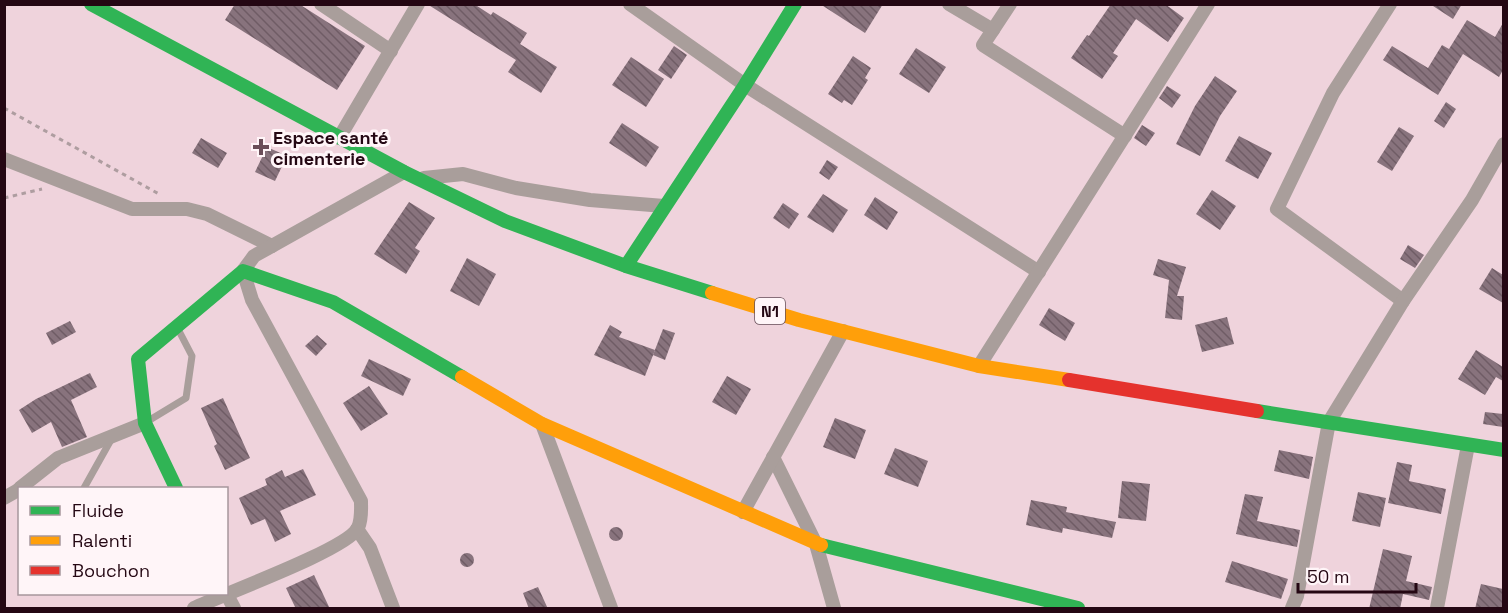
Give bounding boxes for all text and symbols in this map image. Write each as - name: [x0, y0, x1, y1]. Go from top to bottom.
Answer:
- place label: Espace santé cimenterie: [273, 126, 389, 170]
- marker: Espace santé cimenterie: [254, 140, 268, 154]
- road number: N1: [755, 298, 785, 324]
- legend: [18, 487, 228, 595]
- text: Fluide: [72, 499, 124, 522]
- text: Ralenti: [72, 529, 132, 552]
- scale bar: [1298, 556, 1416, 594]
- text: Bouchon: [72, 559, 150, 582]
- text: 50 m: [1307, 565, 1349, 588]

